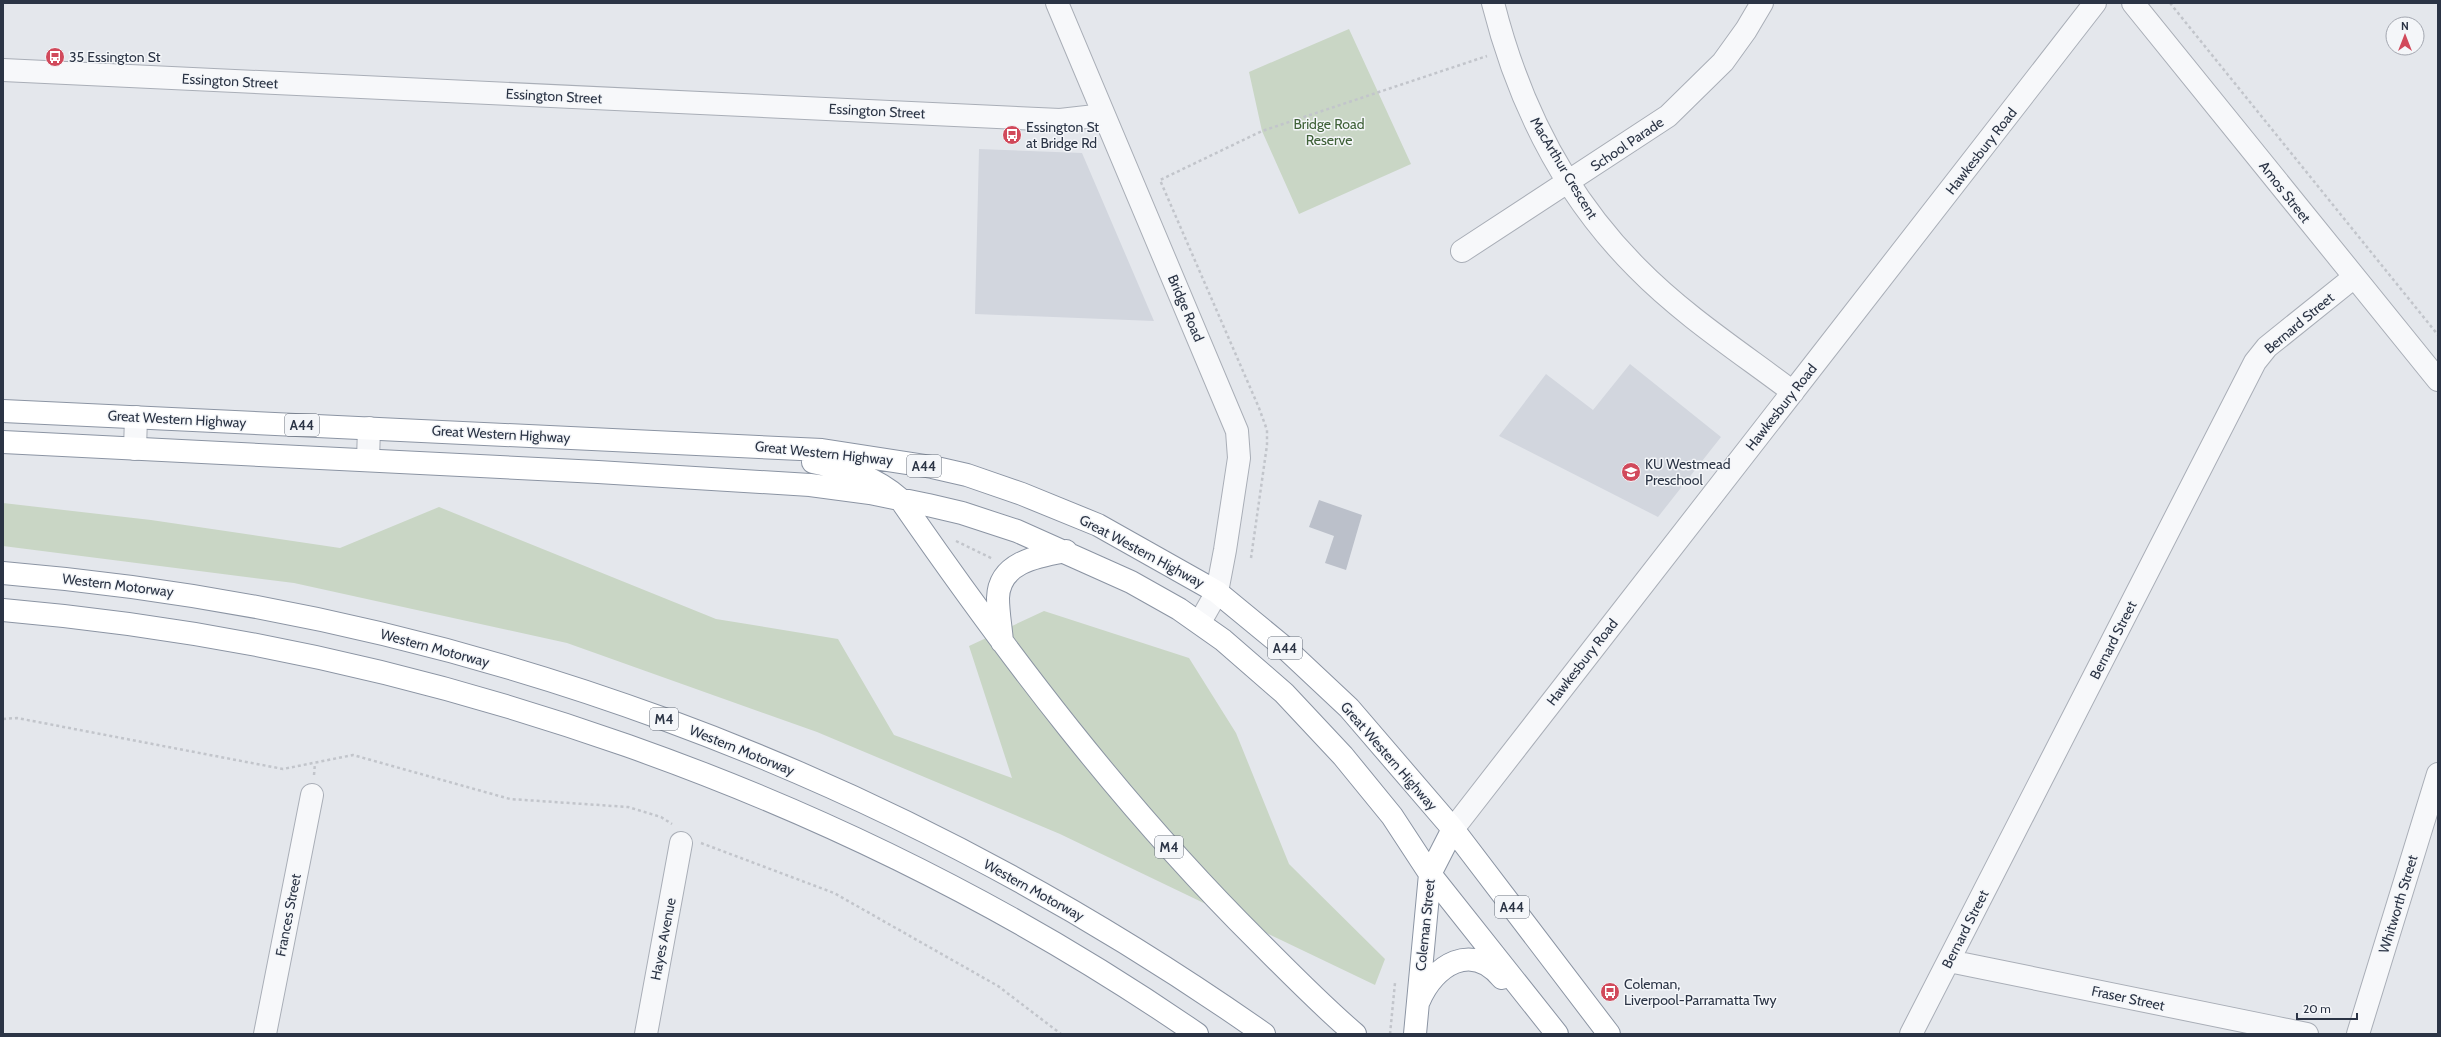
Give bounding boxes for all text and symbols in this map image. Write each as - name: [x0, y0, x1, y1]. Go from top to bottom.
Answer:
- north arrow: [2385, 16, 2425, 56]
- text: N: [2401, 19, 2409, 33]
- bus stop icon: 35 Essington St: [44, 46, 66, 68]
- place label: 35 Essington St: [69, 48, 161, 66]
- street label: Essington Street: [181, 69, 279, 93]
- street label: Essington Street: [505, 84, 603, 108]
- street label: Essington Street: [828, 99, 926, 123]
- street label: Hawkesbury Road: [1941, 104, 2021, 198]
- street label: School Parade: [1587, 113, 1667, 175]
- street label: MacArthur Crescent: [1526, 114, 1602, 223]
- park label: Bridge Road Reserve: [1293, 115, 1365, 149]
- place label: Essington St at Bridge Rd: [1026, 118, 1099, 152]
- bus stop icon: Essington St at Bridge Rd: [1001, 124, 1023, 146]
- street label: Amos Street: [2255, 157, 2315, 227]
- street label: Bridge Road: [1164, 272, 1208, 344]
- street label: Bernard Street: [2260, 288, 2338, 357]
- street label: Hawkesbury Road: [1741, 360, 1821, 454]
- street label: Great Western Highway: [107, 406, 247, 432]
- road number: A44: [285, 414, 319, 436]
- street label: Great Western Highway: [431, 421, 571, 447]
- street label: Great Western Highway: [754, 437, 894, 469]
- road number: A44: [907, 455, 941, 477]
- place label: KU Westmead Preschool: [1645, 455, 1731, 489]
- school or university icon: KU Westmead Preschool: [1620, 461, 1642, 483]
- street label: Great Western Highway: [1076, 510, 1208, 592]
- street label: Western Motorway: [61, 569, 175, 601]
- street label: Bernard Street: [2086, 598, 2141, 682]
- street label: Hawkesbury Road: [1542, 615, 1622, 709]
- street label: Western Motorway: [379, 625, 491, 671]
- road number: A44: [1268, 637, 1302, 659]
- street label: Great Western Highway: [1337, 698, 1441, 814]
- road number: M4: [650, 708, 678, 730]
- street label: Western Motorway: [687, 721, 797, 779]
- road number: M4: [1155, 836, 1183, 858]
- street label: Whitworth Street: [2374, 852, 2422, 955]
- street label: Western Motorway: [981, 855, 1087, 925]
- street label: Frances Street: [271, 872, 305, 958]
- street label: Coleman Street: [1411, 878, 1439, 972]
- street label: Bernard Street: [1938, 887, 1993, 971]
- street label: Hayes Avenue: [646, 896, 680, 982]
- road number: A44: [1495, 896, 1529, 918]
- place label: Coleman, Liverpool-Parramatta Twy: [1624, 975, 1777, 1009]
- bus stop icon: Coleman, Liverpool-Parramatta Twy: [1599, 981, 1621, 1003]
- street label: Fraser Street: [2090, 981, 2166, 1015]
- scale bar: [2297, 995, 2357, 1021]
- text: 20 m: [2303, 1001, 2331, 1016]

